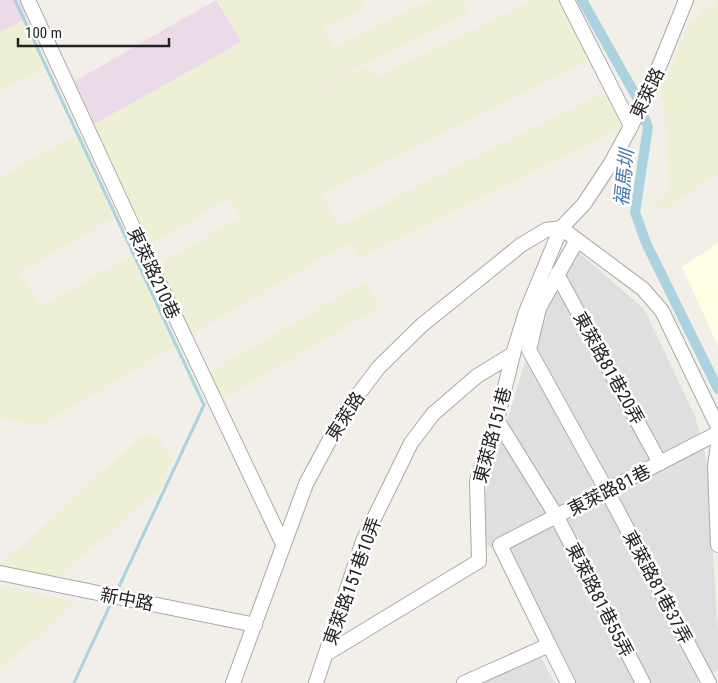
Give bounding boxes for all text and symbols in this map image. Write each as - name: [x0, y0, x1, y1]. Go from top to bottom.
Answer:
- scale bar: [18, 15, 169, 47]
- text: 100 m: [25, 24, 62, 42]
- street label: 東萊路: [626, 64, 668, 122]
- water label: 福馬圳: [610, 145, 639, 208]
- street label: 東萊路210巷: [124, 224, 184, 322]
- street label: 東萊路81巷20弄: [569, 308, 649, 428]
- street label: 東萊路151巷: [469, 385, 515, 485]
- street label: 東萊路: [321, 388, 369, 444]
- street label: 東萊路81巷: [564, 460, 654, 520]
- street label: 東萊路151巷10弄: [319, 514, 385, 648]
- street label: 東萊路81巷37弄: [619, 527, 697, 647]
- street label: 東萊路81巷55弄: [562, 539, 638, 661]
- street label: 新中路: [98, 584, 156, 614]

